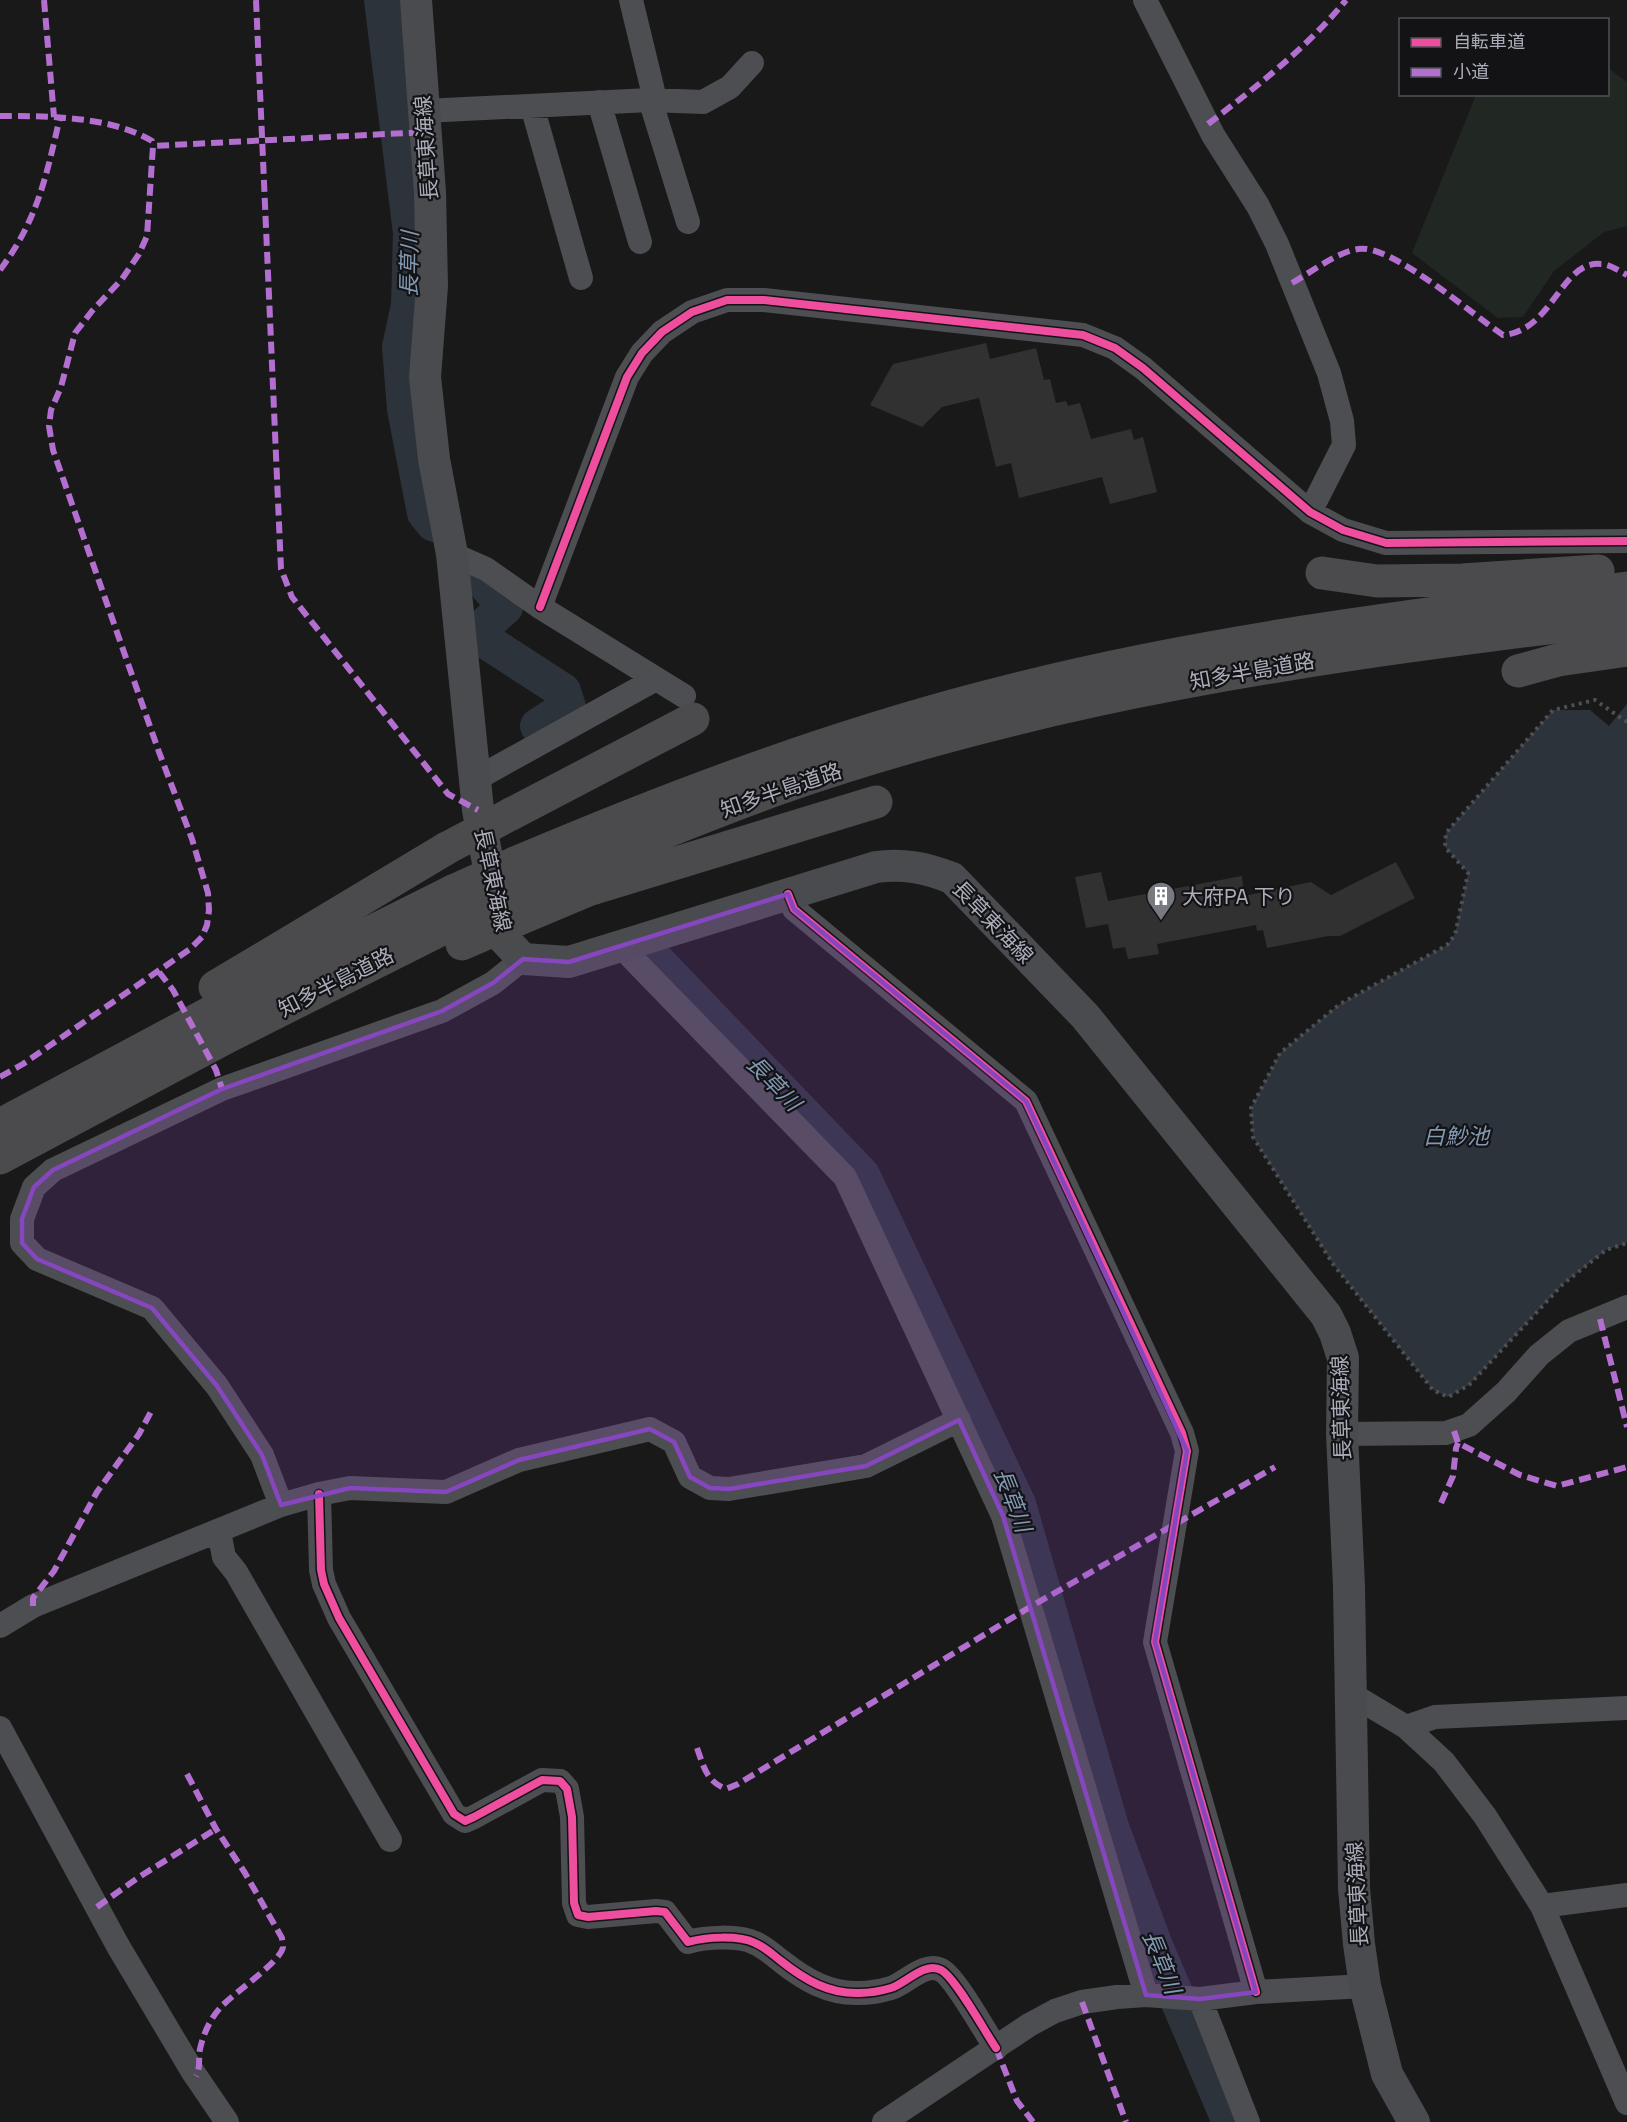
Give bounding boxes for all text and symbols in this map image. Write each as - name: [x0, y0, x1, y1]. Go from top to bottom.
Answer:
- legend: [1399, 18, 1609, 96]
- text: 自転車道: [1453, 30, 1525, 53]
- text: 小道: [1453, 60, 1489, 83]
- street label: 長草東海線: [409, 95, 443, 201]
- water label: 長草川: [394, 229, 424, 297]
- street label: 知多半島道路: [1188, 647, 1316, 695]
- street label: 知多半島道路: [717, 757, 845, 823]
- street label: 長草東海線: [469, 826, 517, 934]
- street label: 長草東海線: [947, 875, 1039, 969]
- building icon: 大府PA 下り: [1145, 880, 1177, 922]
- place label: 大府PA 下り: [1182, 883, 1296, 910]
- street label: 知多半島道路: [274, 941, 398, 1023]
- water label: 長草川: [741, 1050, 808, 1118]
- water label: 白魦池: [1423, 1122, 1491, 1150]
- street label: 長草東海線: [1326, 1355, 1356, 1461]
- water label: 長草川: [988, 1464, 1039, 1538]
- street label: 長草東海線: [1341, 1841, 1373, 1947]
- water label: 長草川: [1137, 1926, 1188, 2000]

